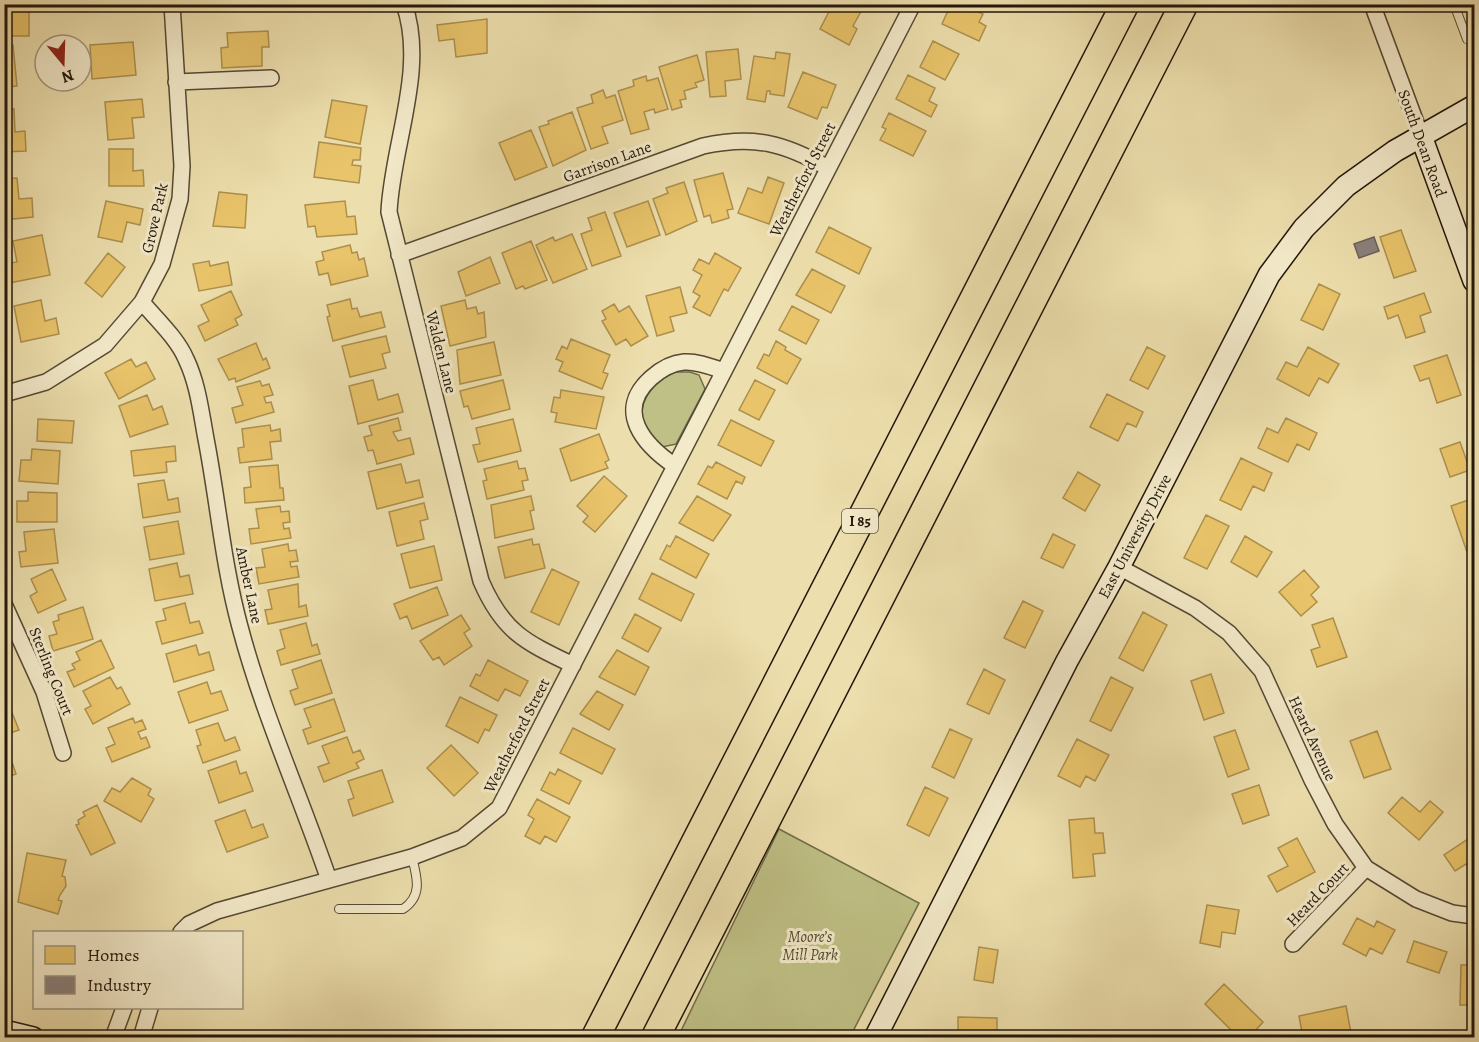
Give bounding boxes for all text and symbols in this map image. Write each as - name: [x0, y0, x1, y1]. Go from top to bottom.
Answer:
- north arrow: [33, 33, 93, 93]
- text: N: [58, 64, 77, 89]
- street label: South Dean Road: [1392, 87, 1452, 201]
- street label: Weatherford Street: [764, 119, 841, 241]
- street label: Garrison Lane: [560, 136, 655, 188]
- street label: Grove Park: [136, 181, 174, 255]
- street label: Walden Lane: [420, 308, 462, 396]
- street label: East University Drive: [1093, 470, 1177, 603]
- road number: I 85: [842, 509, 878, 533]
- street label: Amber Lane: [230, 544, 268, 626]
- street label: Sterling Court: [23, 624, 79, 719]
- street label: Weatherford Street: [478, 675, 555, 797]
- street label: Heard Avenue: [1283, 692, 1341, 785]
- street label: Heard Court: [1281, 858, 1354, 932]
- park label: Moore’s Mill Park: [782, 926, 838, 966]
- legend: [33, 931, 243, 1009]
- text: Homes: [87, 943, 139, 967]
- text: Industry: [87, 973, 152, 997]

